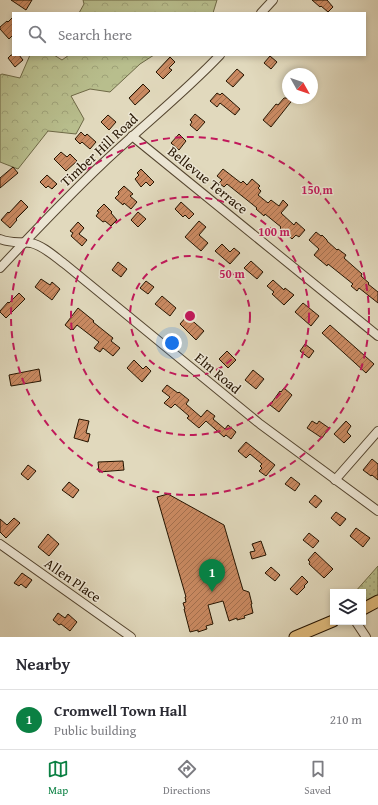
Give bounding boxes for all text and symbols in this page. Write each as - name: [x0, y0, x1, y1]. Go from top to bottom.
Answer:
- search box: [12, 12, 366, 56]
- icon: search: [26, 23, 48, 45]
- text: Search here: [58, 24, 132, 45]
- north arrow: [282, 68, 318, 104]
- street label: Timber Hill Road: [56, 108, 143, 191]
- street label: Bellevue Terrace: [164, 141, 253, 219]
- text: 150 m: [301, 181, 334, 198]
- text: 100 m: [258, 223, 291, 240]
- text: 50 m: [219, 265, 245, 282]
- centre of rings: [183, 309, 197, 323]
- your location: [162, 333, 182, 353]
- street label: Elm Road: [191, 348, 246, 399]
- street label: Allen Place: [41, 553, 106, 607]
- pin: 1: [199, 559, 225, 592]
- map controls: [330, 589, 366, 625]
- button: layers: [330, 589, 366, 625]
- text: Nearby: [16, 651, 70, 676]
- text: Cromwell Town Hall: [54, 700, 187, 721]
- text: 1: [26, 710, 32, 729]
- text: 210 m: [330, 710, 362, 729]
- text: Public building: [54, 721, 136, 740]
- tab: Map: [47, 758, 69, 798]
- tab: Directions: [163, 758, 210, 798]
- tab: Saved: [304, 758, 331, 798]

